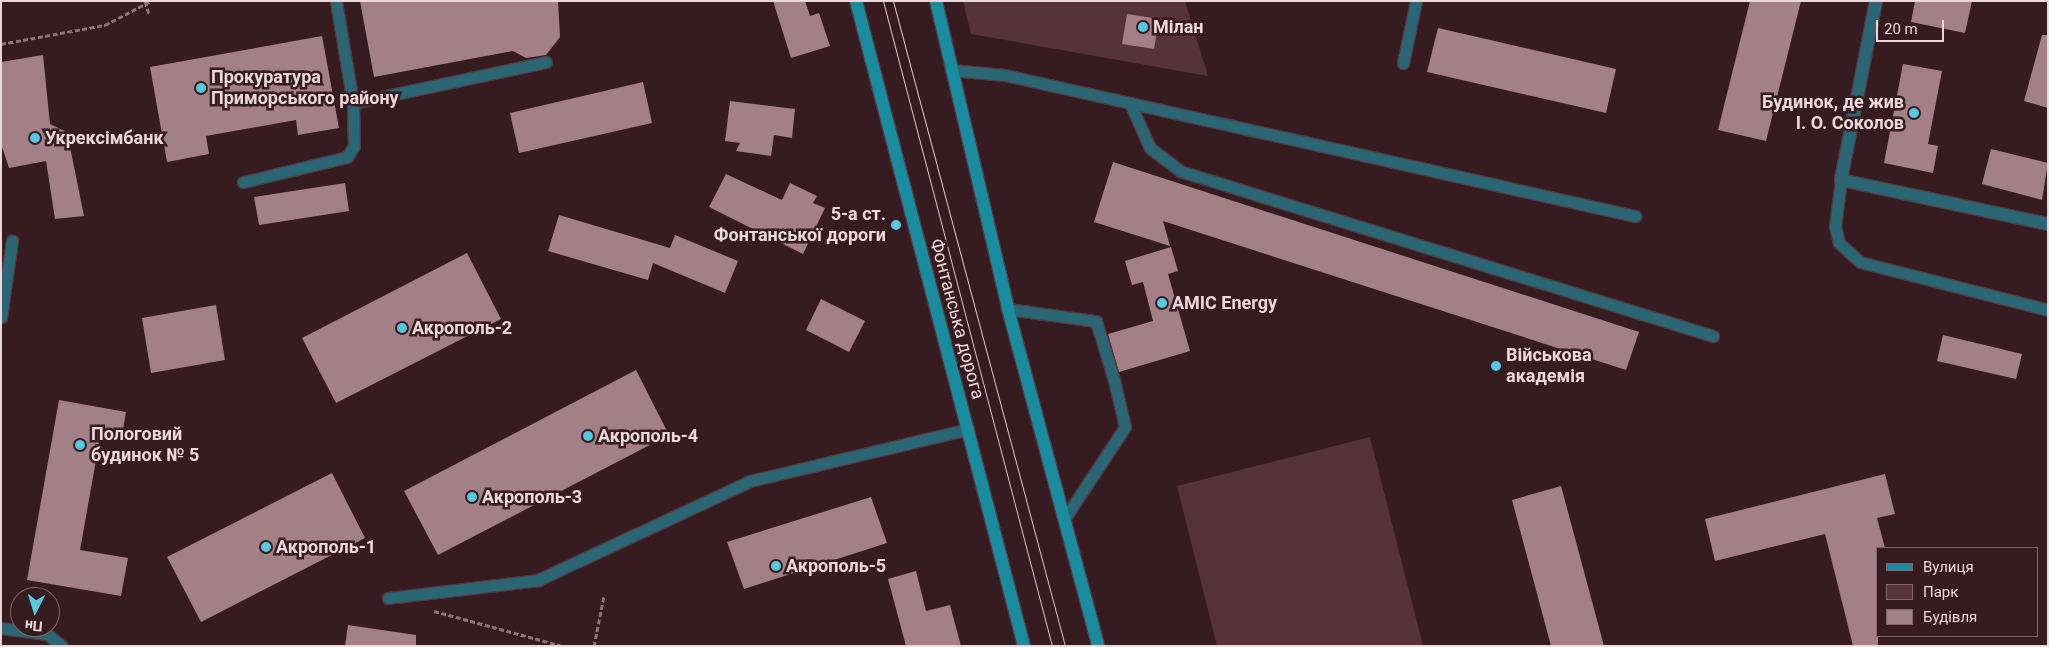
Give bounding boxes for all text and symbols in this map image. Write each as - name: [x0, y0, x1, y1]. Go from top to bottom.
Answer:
- scale bar: [1879, 10, 1946, 42]
- place label: Мілан: [1153, 16, 1204, 38]
- text: 20 m: [1884, 20, 1918, 38]
- marker: Мілан: [1137, 21, 1149, 33]
- place label: Прокуратура Приморського району: [211, 67, 399, 110]
- marker: Прокуратура Приморського району: [195, 82, 207, 94]
- place label: Будинок, де жив І. О. Соколов: [1762, 92, 1904, 134]
- marker: Будинок, де жив І. О. Соколов: [1908, 107, 1920, 119]
- place label: Укрексімбанк: [45, 127, 164, 149]
- marker: Укрексімбанк: [29, 132, 41, 144]
- place label: 5-а ст. Фонтанської дороги: [714, 204, 886, 246]
- marker: 5-а ст. Фонтанської дороги: [890, 219, 902, 231]
- street label: Фонтанська дорога: [925, 236, 989, 402]
- place label: AMIC Energy: [1172, 292, 1277, 314]
- marker: AMIC Energy: [1156, 297, 1168, 309]
- place label: Акрополь-2: [412, 317, 512, 339]
- marker: Акрополь-2: [396, 322, 408, 334]
- place label: Військова академія: [1506, 345, 1592, 388]
- marker: Військова академія: [1490, 360, 1502, 372]
- place label: Пологовий будинок № 5: [91, 424, 199, 466]
- place label: Акрополь-4: [598, 425, 698, 447]
- marker: Акрополь-4: [582, 430, 594, 442]
- marker: Пологовий будинок № 5: [73, 438, 87, 452]
- place label: Акрополь-3: [482, 486, 582, 508]
- marker: Акрополь-3: [466, 491, 478, 503]
- place label: Акрополь-1: [276, 536, 376, 558]
- marker: Акрополь-1: [260, 541, 272, 553]
- legend: [1876, 547, 2039, 637]
- place label: Акрополь-5: [786, 555, 886, 577]
- text: Вулиця: [1923, 558, 1974, 576]
- marker: Акрополь-5: [770, 560, 782, 572]
- text: Парк: [1923, 583, 1958, 601]
- north arrow: [10, 587, 60, 637]
- text: Будівля: [1923, 608, 1977, 626]
- text: Пн: [24, 617, 43, 635]

